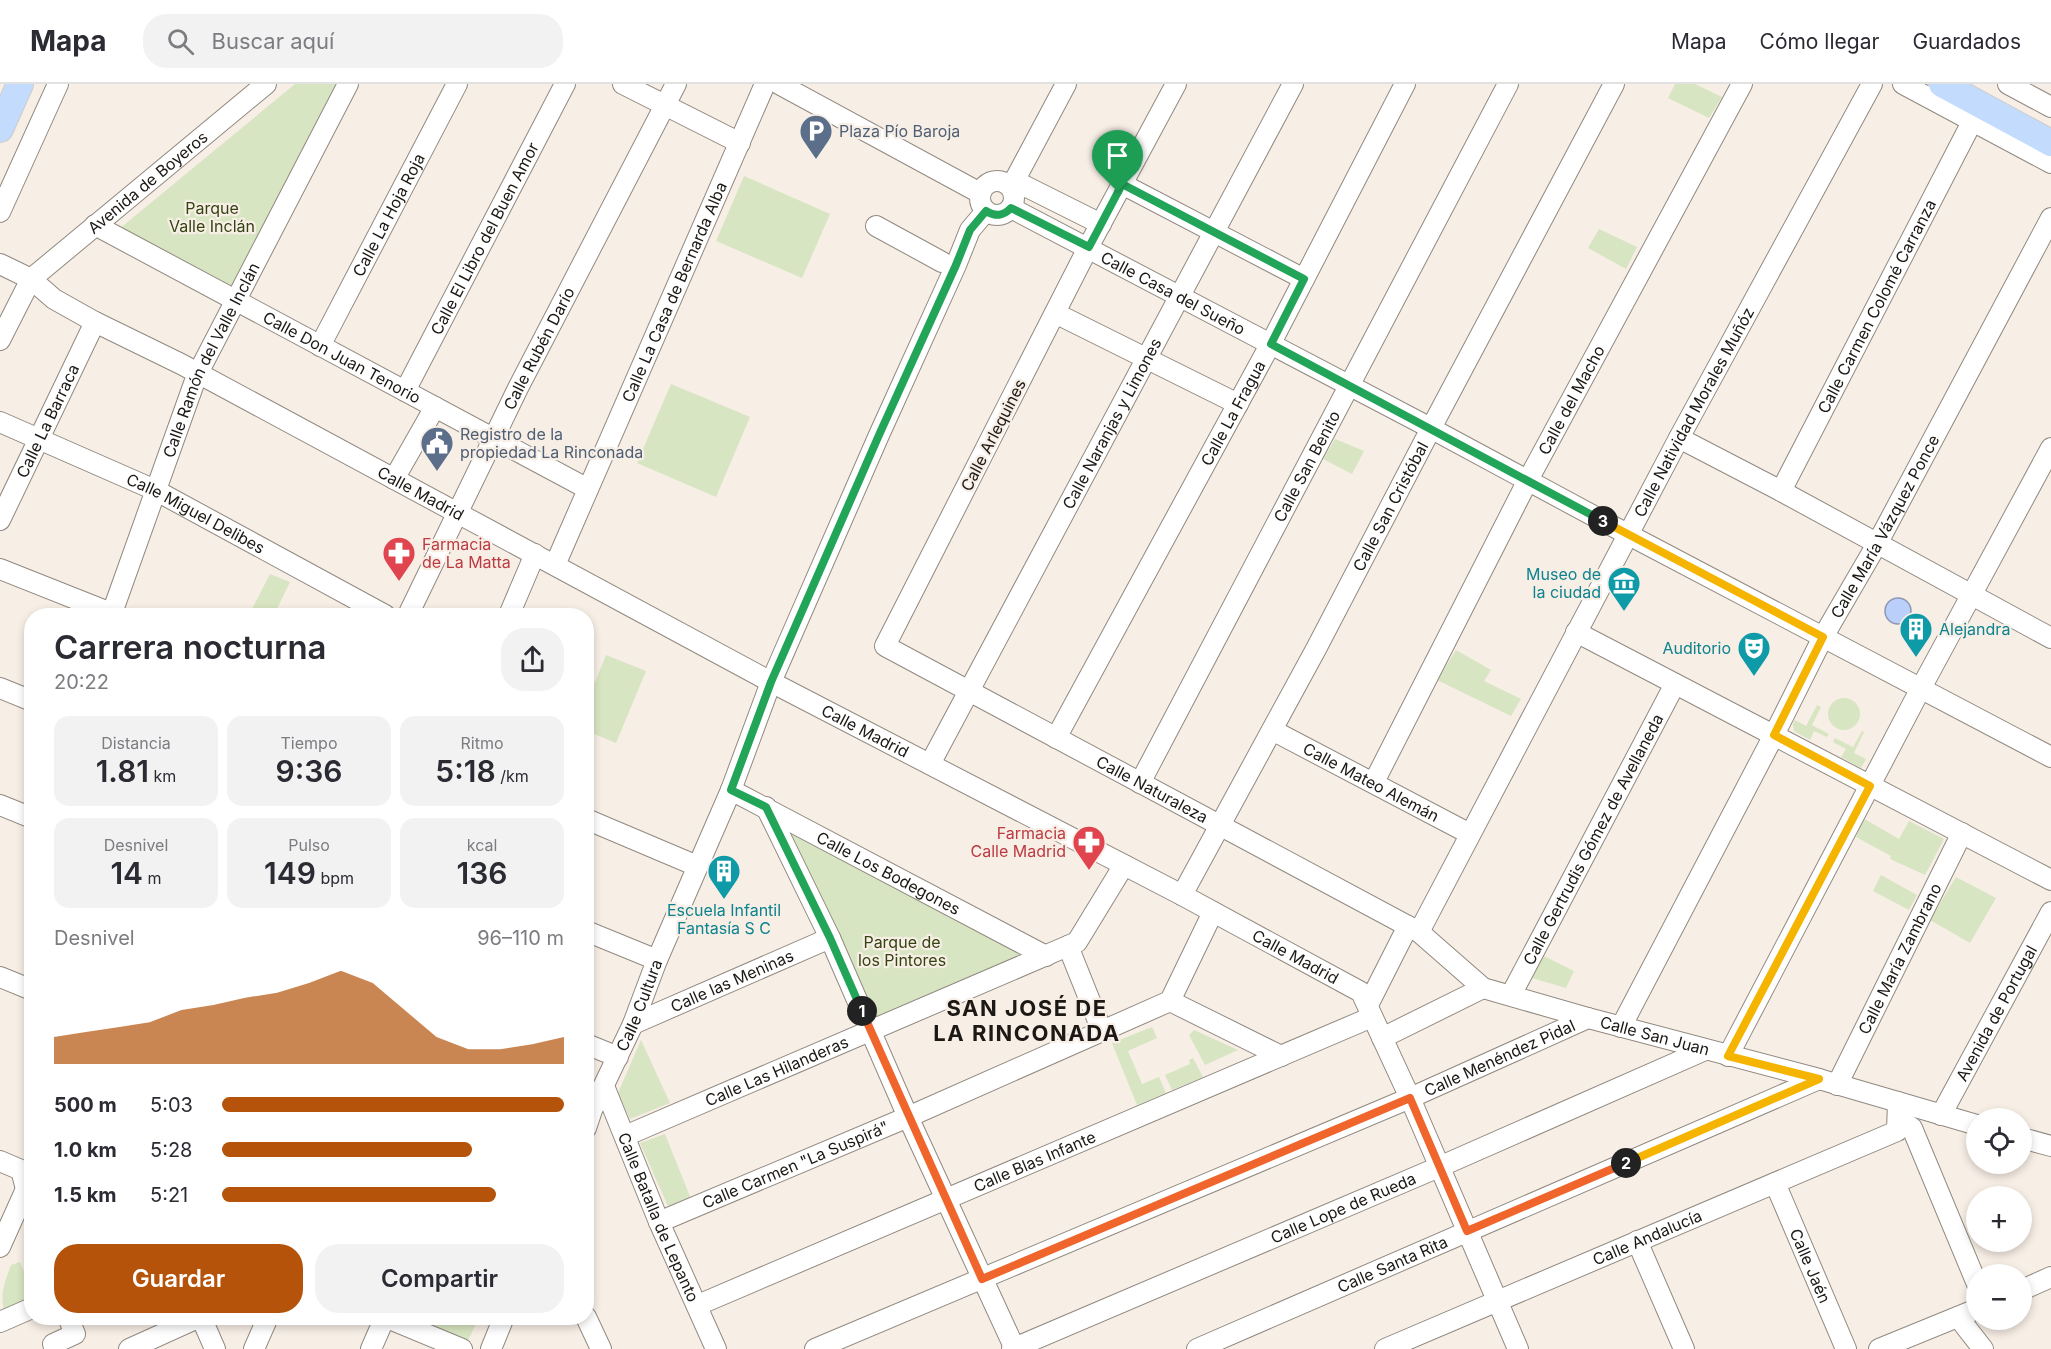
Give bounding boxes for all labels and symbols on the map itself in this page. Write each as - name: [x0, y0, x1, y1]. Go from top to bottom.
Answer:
- parking icon: Plaza Pío Baroja: [798, 113, 834, 160]
- place label: Plaza Pío Baroja: [839, 121, 960, 141]
- street label: Avenida de Boyeros: [84, 127, 212, 238]
- pin: [1092, 130, 1143, 192]
- street label: Calle El Libro del Buen Amor: [426, 139, 543, 338]
- street label: Calle La Hoja Roja: [348, 150, 429, 280]
- street label: Calle La Casa de Bernarda Alba: [617, 179, 731, 405]
- street label: Calle Carmen Colomé Carranza: [1813, 196, 1940, 417]
- park label: Parque Valle Inclán: [169, 198, 255, 236]
- street label: Calle Casa del Sueño: [1097, 247, 1249, 339]
- street label: Calle Ramón del Valle Inclán: [158, 259, 264, 460]
- street label: Calle Rubén Darío: [499, 284, 579, 413]
- street label: Calle Natividad Morales Muñóz: [1629, 304, 1758, 520]
- street label: Calle Don Juan Tenorio: [259, 307, 424, 408]
- street label: Calle Naranjas y Limones: [1058, 335, 1166, 512]
- street label: Calle del Macho: [1534, 342, 1609, 458]
- street label: Calle La Fragua: [1196, 357, 1270, 469]
- street label: Calle La Barraca: [12, 361, 83, 481]
- street label: Calle Arlequines: [956, 376, 1030, 494]
- street label: Calle San Benito: [1269, 407, 1344, 525]
- place label: Registro de la propiedad La Rinconada: [460, 424, 643, 462]
- public building icon: Registro de la propiedad La Rinconada: [419, 425, 455, 472]
- street label: Calle María Vázquez Ponce: [1826, 431, 1944, 622]
- street label: Calle San Cristóbal: [1348, 438, 1432, 574]
- street label: Calle Madrid: [374, 462, 468, 525]
- street label: Calle Miguel Delibes: [123, 469, 268, 558]
- pin: 3: [1588, 506, 1618, 536]
- place label: Farmacia de La Matta: [422, 534, 511, 572]
- pharmacy icon: Farmacia de La Matta: [381, 535, 417, 582]
- place label: Museo de la ciudad: [1526, 564, 1601, 602]
- museum icon: Museo de la ciudad: [1606, 565, 1642, 612]
- building icon: Alejandra: [1898, 611, 1934, 658]
- place label: Alejandra: [1939, 619, 2010, 639]
- theatre icon: Auditorio: [1736, 630, 1772, 677]
- place label: Auditorio: [1662, 638, 1731, 658]
- street label: Calle Madrid: [818, 700, 912, 762]
- street label: Calle Gertrudis Gómez de Avellaneda: [1519, 710, 1667, 968]
- street label: Calle Mateo Alemán: [1300, 738, 1443, 826]
- street label: Calle Naturaleza: [1093, 751, 1211, 827]
- place label: Farmacia Calle Madrid: [971, 823, 1066, 861]
- pharmacy icon: Farmacia Calle Madrid: [1071, 824, 1107, 871]
- street label: Calle Los Bodegones: [813, 827, 964, 919]
- building icon: Escuela Infantil Fantasía S C: [706, 853, 742, 900]
- street label: Calle María Zambrano: [1854, 880, 1946, 1038]
- place label: Escuela Infantil Fantasía S C: [667, 900, 781, 938]
- street label: Calle Madrid: [1249, 925, 1342, 988]
- park label: Parque de los Pintores: [858, 932, 946, 970]
- street label: Avenida de Portugal: [1951, 942, 2041, 1084]
- street label: Calle las Meninas: [667, 945, 796, 1016]
- street label: Calle Cultura: [612, 956, 666, 1054]
- district label: SAN JOSÉ DE LA RINCONADA: [933, 995, 1121, 1046]
- pin: 1: [847, 996, 877, 1026]
- street label: Calle San Juan: [1598, 1012, 1712, 1060]
- street label: Calle Menéndez Pidal: [1421, 1015, 1578, 1100]
- street label: Calle Las Hilanderas: [702, 1031, 851, 1110]
- street label: Calle Carmen "La Suspirá": [699, 1116, 892, 1213]
- street label: Calle Blas Infante: [970, 1126, 1099, 1196]
- street label: Calle Batalla de Lepanto: [614, 1129, 704, 1305]
- pin: 2: [1611, 1148, 1641, 1178]
- street label: Calle Lope de Rueda: [1267, 1168, 1419, 1248]
- street label: Calle Andalucía: [1590, 1205, 1705, 1269]
- street label: Calle Jaén: [1786, 1225, 1835, 1306]
- street label: Calle Santa Rita: [1334, 1231, 1451, 1297]

